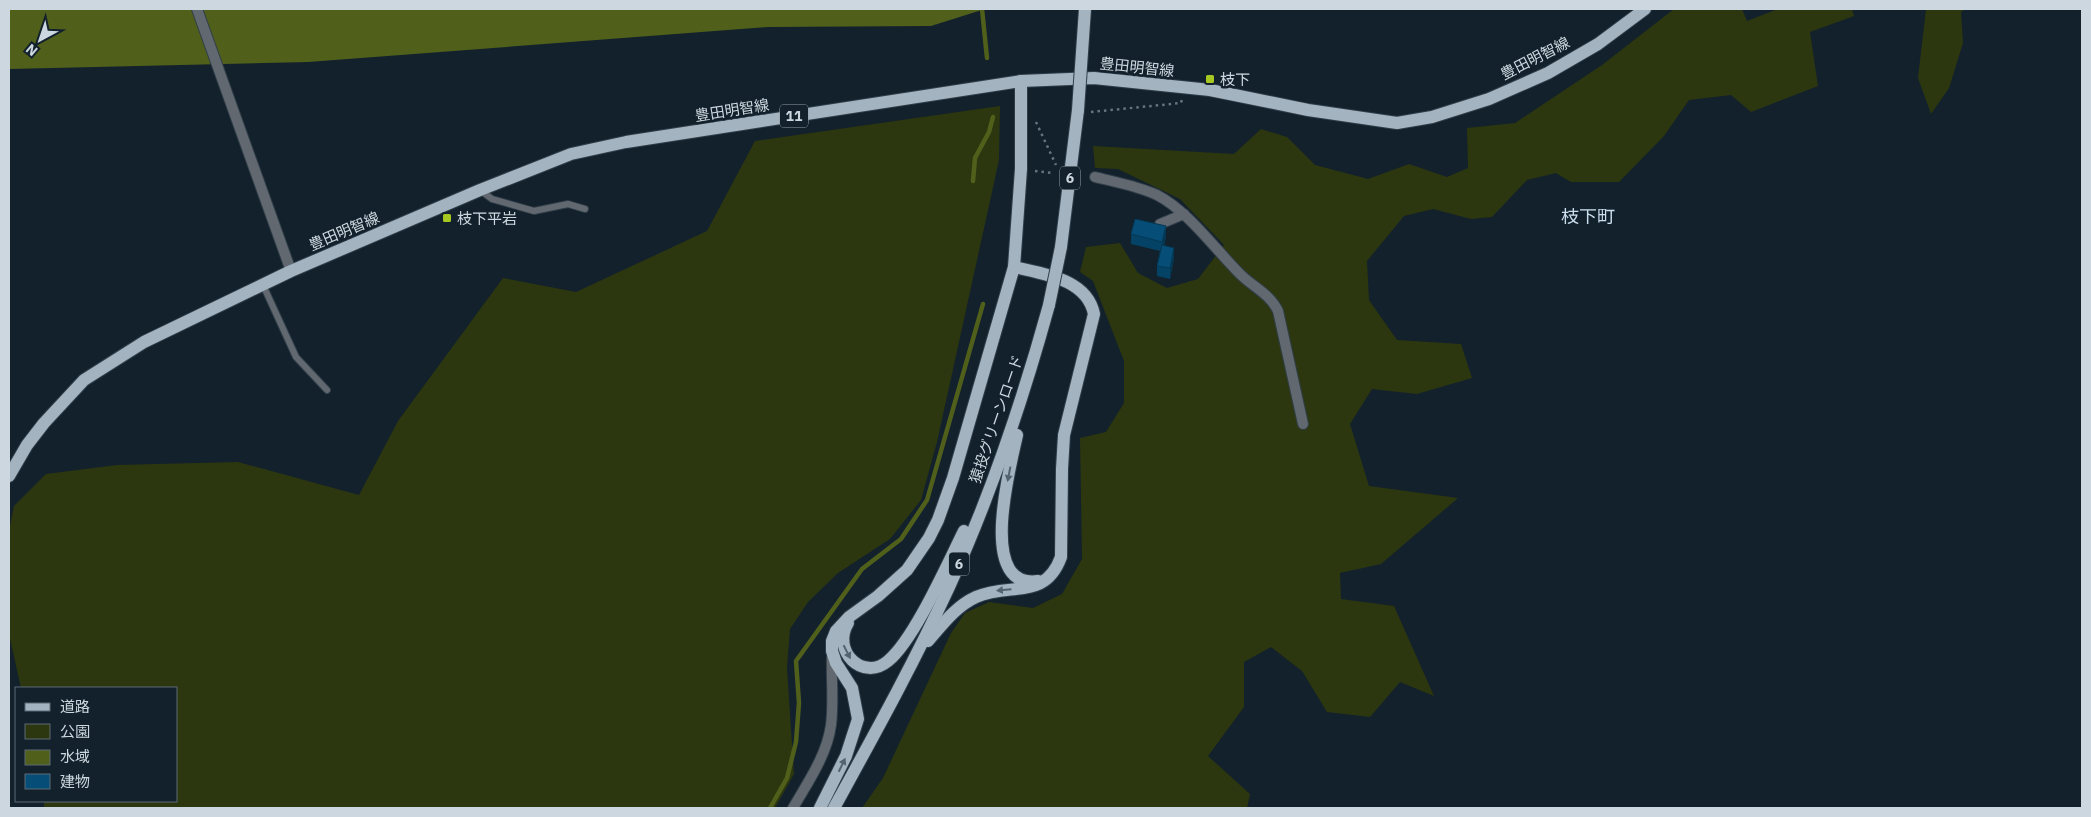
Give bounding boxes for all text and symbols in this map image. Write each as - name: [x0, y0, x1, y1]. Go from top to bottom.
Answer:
- north arrow: [15, 15, 65, 65]
- street label: 豊田明智線: [1497, 33, 1573, 83]
- text: N: [22, 40, 41, 60]
- street label: 豊田明智線: [1099, 54, 1175, 80]
- place label: 枝下: [1220, 70, 1250, 89]
- marker: 枝下: [1204, 73, 1216, 85]
- street label: 豊田明智線: [693, 95, 771, 125]
- road number: 11: [780, 104, 808, 128]
- road number: 6: [1060, 167, 1080, 190]
- district label: 枝下町: [1561, 205, 1615, 228]
- street label: 豊田明智線: [306, 208, 382, 254]
- place label: 枝下平岩: [457, 209, 517, 228]
- marker: 枝下平岩: [441, 212, 453, 224]
- street label: 猿投グリーンロード: [965, 352, 1027, 486]
- one-way arrow: [1005, 467, 1013, 483]
- road number: 6: [949, 552, 969, 576]
- one-way arrow: [996, 586, 1012, 594]
- one-way arrow: [843, 644, 851, 659]
- legend: [15, 687, 178, 802]
- text: 道路: [60, 697, 90, 716]
- text: 公園: [60, 722, 90, 741]
- text: 水域: [60, 747, 90, 766]
- one-way arrow: [838, 758, 846, 772]
- text: 建物: [60, 772, 90, 791]

